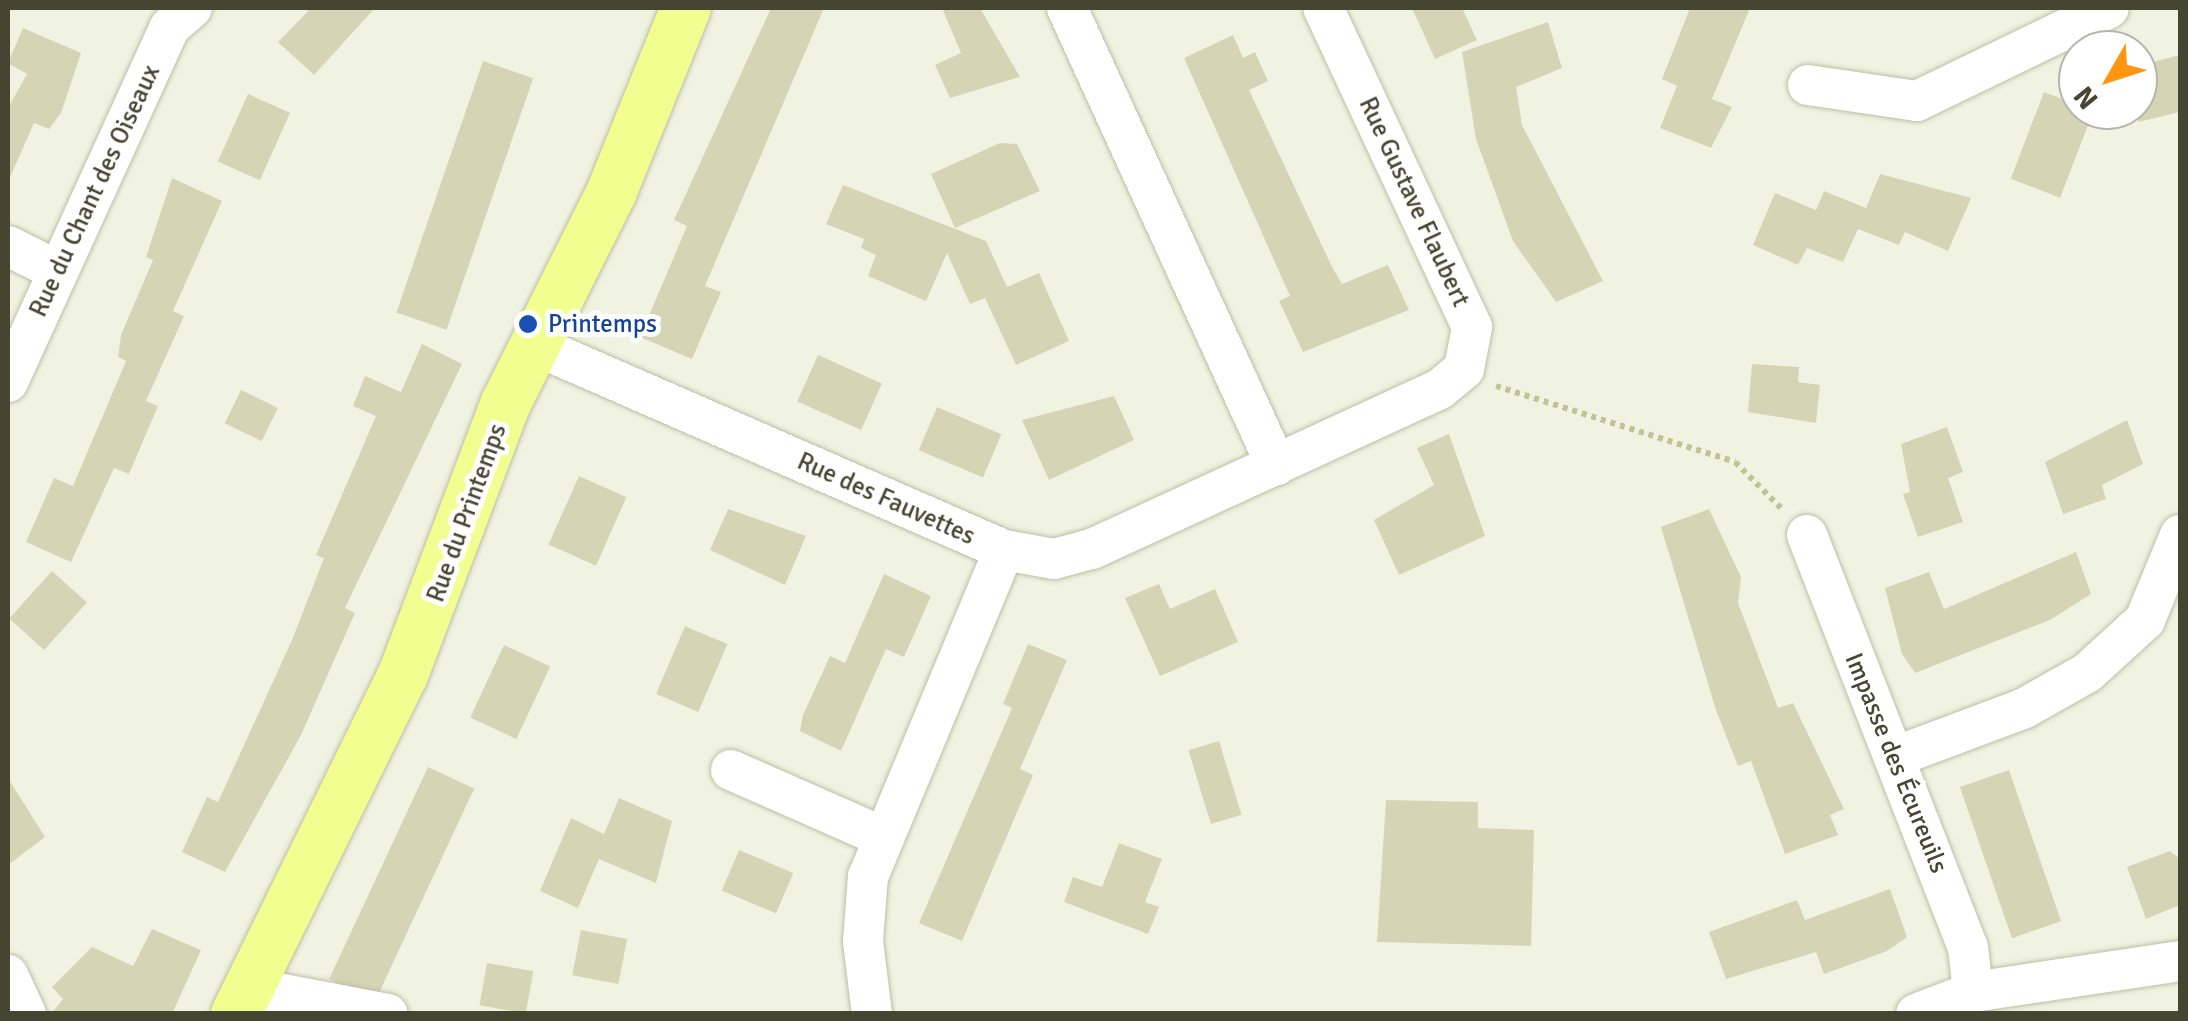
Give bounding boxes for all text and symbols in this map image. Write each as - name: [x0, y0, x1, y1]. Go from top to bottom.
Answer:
- north arrow: [2058, 30, 2158, 130]
- street label: Rue du Chant des Oiseaux: [23, 60, 167, 322]
- text: N: [2067, 79, 2106, 116]
- street label: Rue Gustave Flaubert: [1352, 92, 1476, 312]
- place label: Printemps: [548, 309, 657, 339]
- marker: Printemps: [517, 313, 539, 335]
- street label: Rue du Printemps: [421, 420, 513, 606]
- street label: Rue des Fauvettes: [793, 446, 979, 552]
- street label: Impasse des Écureuils: [1838, 649, 1954, 877]

